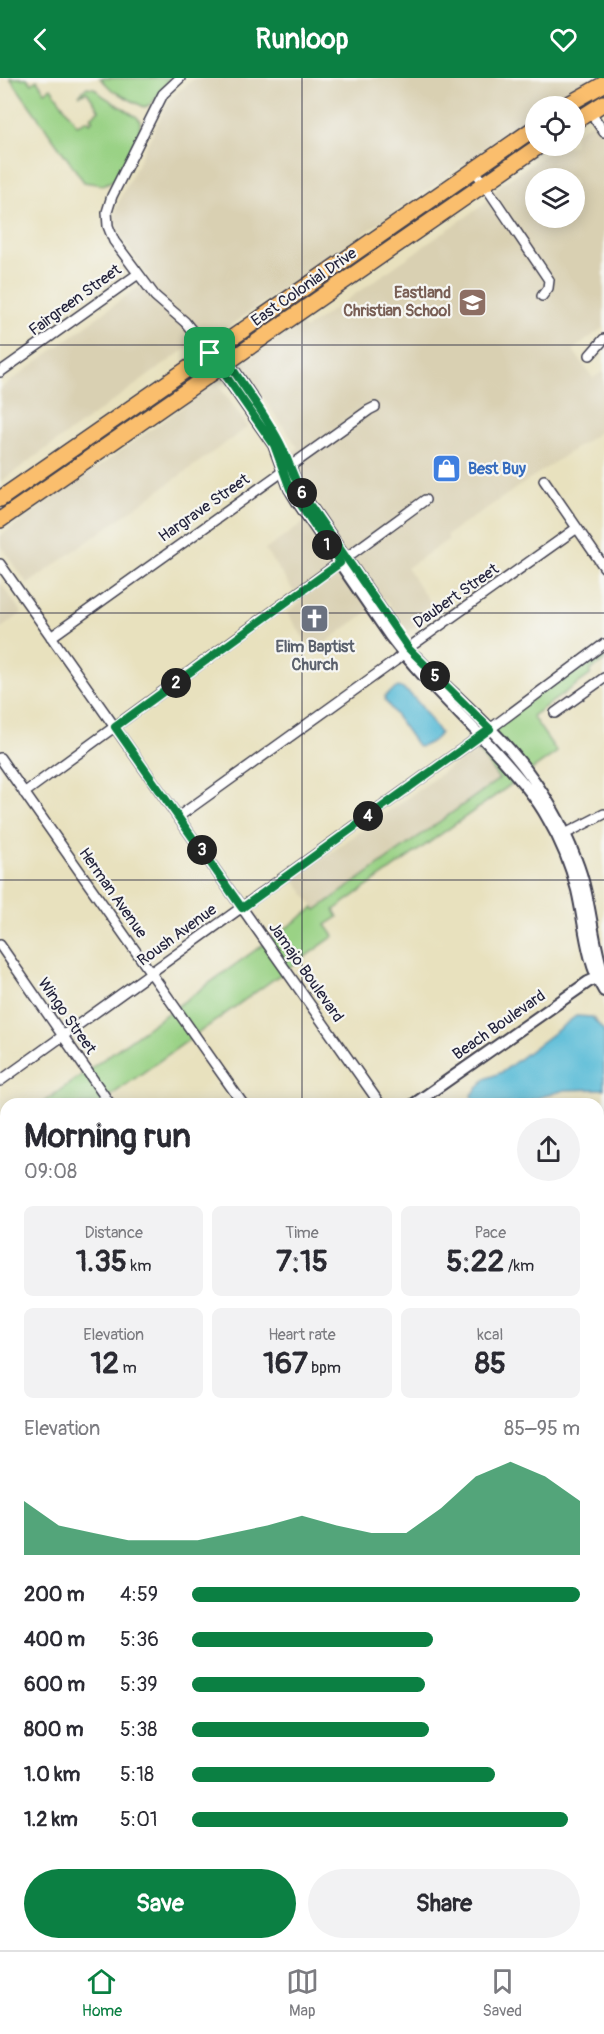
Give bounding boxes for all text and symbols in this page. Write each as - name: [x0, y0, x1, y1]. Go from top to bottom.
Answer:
- icon: back: [24, 23, 57, 56]
- text: Runloop: [256, 23, 348, 56]
- icon: heart: [547, 23, 580, 56]
- map controls: [525, 96, 585, 228]
- button: locate: [525, 96, 585, 156]
- button: layers: [525, 168, 585, 228]
- street label: East Colonial Drive: [247, 243, 361, 331]
- street label: Fairgreen Street: [25, 259, 126, 340]
- place label: Eastland Christian School: [343, 283, 451, 321]
- school or university icon: Eastland Christian School: [456, 286, 488, 318]
- pin: [184, 327, 235, 378]
- icon: arrive: [193, 336, 226, 369]
- shop icon: Best Buy: [431, 453, 463, 485]
- place label: Best Buy: [468, 459, 526, 479]
- street label: Hargrave Street: [155, 469, 254, 547]
- pin: 6: [287, 478, 317, 508]
- text: 6: [297, 483, 307, 503]
- pin: 1: [312, 530, 342, 560]
- text: 1: [324, 535, 330, 555]
- street label: Daubert Street: [409, 559, 503, 633]
- church icon: Elim Baptist Church: [299, 603, 331, 635]
- place label: Elim Baptist Church: [275, 637, 355, 675]
- pin: 5: [420, 661, 450, 691]
- text: 5: [431, 666, 439, 686]
- pin: 2: [161, 668, 191, 698]
- text: 2: [172, 673, 180, 693]
- pin: 4: [353, 801, 383, 831]
- text: 4: [363, 806, 373, 826]
- pin: 3: [187, 835, 217, 865]
- text: 3: [198, 840, 206, 860]
- street label: Herman Avenue: [74, 844, 152, 942]
- street label: Roush Avenue: [133, 899, 221, 970]
- street label: Jamajo Boulevard: [264, 918, 348, 1026]
- street label: Wingo Street: [33, 974, 101, 1059]
- street label: Beach Boulevard: [449, 986, 549, 1064]
- text: Morning run: [24, 1116, 191, 1157]
- button: share: [517, 1118, 580, 1181]
- text: 09:08: [24, 1159, 77, 1184]
- text: Distance: [84, 1223, 143, 1243]
- text: Time: [285, 1223, 319, 1243]
- text: Pace: [474, 1223, 506, 1243]
- text: 1.35: [76, 1243, 127, 1280]
- text: 7:15: [276, 1243, 328, 1280]
- text: 5:22: [446, 1243, 504, 1280]
- text: km: [127, 1256, 152, 1276]
- text: /km: [504, 1256, 534, 1276]
- text: Elevation: [83, 1325, 144, 1345]
- text: Heart rate: [268, 1325, 336, 1345]
- text: kcal: [477, 1325, 503, 1345]
- text: 12: [91, 1345, 119, 1382]
- text: 167: [263, 1345, 308, 1382]
- text: 85: [475, 1345, 506, 1382]
- text: m: [119, 1358, 137, 1378]
- text: bpm: [308, 1358, 341, 1378]
- text: Elevation: [24, 1416, 100, 1441]
- text: 85–95 m: [504, 1416, 580, 1441]
- text: 200 m: [24, 1582, 85, 1607]
- text: 4:59: [120, 1582, 158, 1607]
- text: 400 m: [24, 1627, 85, 1652]
- text: 5:36: [120, 1627, 159, 1652]
- text: 600 m: [24, 1672, 85, 1697]
- text: 5:39: [120, 1672, 158, 1697]
- text: 800 m: [24, 1717, 84, 1742]
- text: 5:38: [120, 1717, 157, 1742]
- text: 1.0 km: [24, 1762, 80, 1787]
- text: 5:18: [120, 1762, 154, 1787]
- text: 1.2 km: [24, 1807, 78, 1832]
- text: 5:01: [120, 1807, 158, 1832]
- button: Save: [24, 1869, 296, 1938]
- button: Share: [308, 1869, 580, 1938]
- tab: Home: [82, 1965, 122, 2021]
- tab: Map: [286, 1965, 319, 2021]
- tab: Saved: [482, 1965, 522, 2021]

